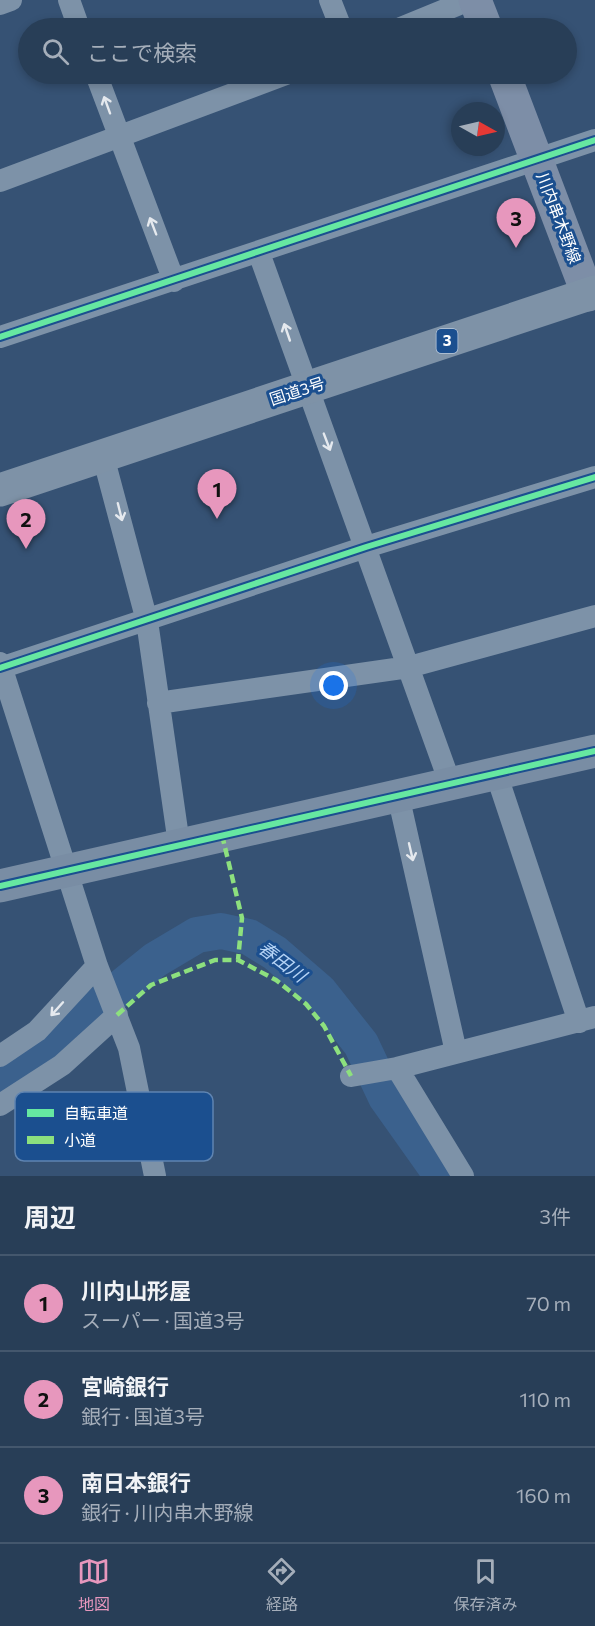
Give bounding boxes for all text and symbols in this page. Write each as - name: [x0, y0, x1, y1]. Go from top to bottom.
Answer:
- search box: [18, 18, 577, 84]
- icon: search: [39, 35, 72, 68]
- text: ここで検索: [87, 39, 197, 66]
- one-way arrow: [101, 96, 112, 115]
- north arrow: [451, 102, 505, 156]
- street label: 川内串木野線: [533, 170, 586, 266]
- pin: 3: [496, 198, 536, 248]
- one-way arrow: [147, 217, 158, 236]
- one-way arrow: [280, 323, 291, 342]
- road number: 3: [436, 329, 458, 353]
- street label: 国道3号: [267, 373, 327, 408]
- one-way arrow: [322, 432, 333, 451]
- pin: 1: [198, 470, 236, 519]
- pin: 2: [6, 500, 46, 549]
- one-way arrow: [114, 502, 126, 521]
- your location: [319, 671, 348, 700]
- one-way arrow: [406, 841, 417, 861]
- water label: 春田川: [254, 936, 312, 987]
- one-way arrow: [50, 1001, 64, 1016]
- legend: [15, 1092, 213, 1161]
- text: 自転車道: [64, 1103, 128, 1122]
- text: 小道: [64, 1130, 96, 1149]
- text: 周辺: [24, 1201, 76, 1232]
- text: 3件: [540, 1204, 571, 1228]
- text: 川内山形屋: [81, 1277, 191, 1304]
- text: 1: [39, 1291, 48, 1315]
- text: 70 m: [526, 1291, 571, 1315]
- text: スーパー · 国道3号: [81, 1308, 245, 1332]
- text: 宮崎銀行: [81, 1373, 169, 1400]
- text: 2: [38, 1387, 49, 1411]
- text: 110 m: [520, 1387, 571, 1411]
- text: 銀行 · 国道3号: [81, 1404, 205, 1428]
- text: 南日本銀行: [81, 1469, 191, 1496]
- text: 3: [38, 1483, 49, 1507]
- text: 160 m: [516, 1483, 571, 1507]
- text: 銀行 · 川内串木野線: [81, 1500, 253, 1524]
- tab: 地図: [77, 1555, 110, 1615]
- tab: 経路: [265, 1555, 298, 1615]
- tab: 保存済み: [453, 1555, 517, 1615]

